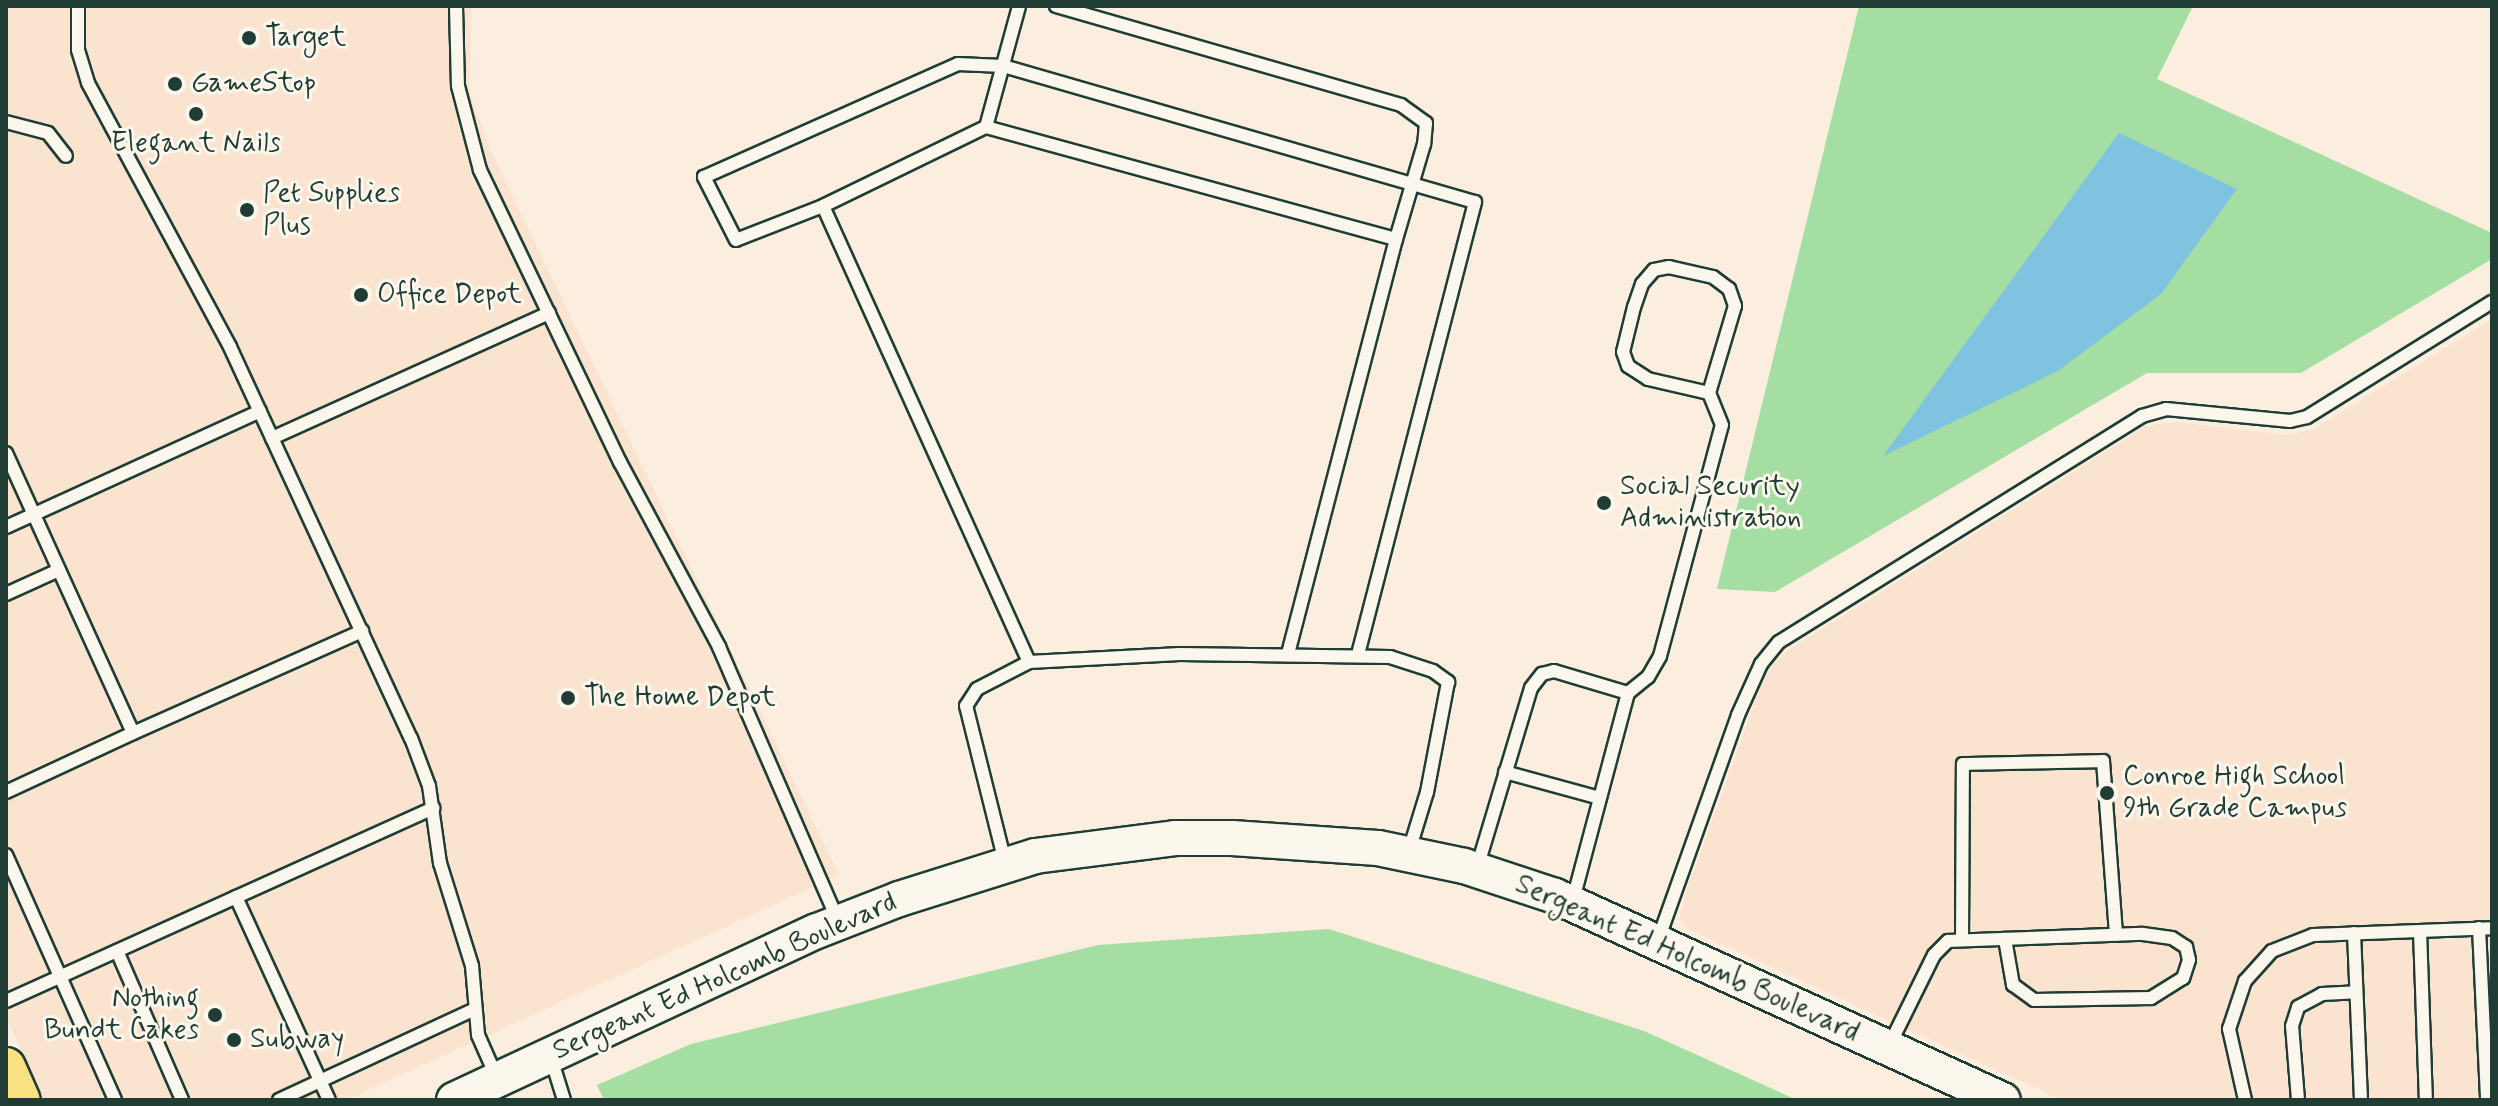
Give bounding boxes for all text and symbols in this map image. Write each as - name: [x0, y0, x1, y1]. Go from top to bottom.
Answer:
- place label: Target: [265, 21, 346, 55]
- marker: Target: [240, 29, 258, 47]
- place label: GameStop: [191, 67, 316, 101]
- marker: GameStop: [166, 75, 184, 93]
- marker: Elegant Nails: [187, 105, 205, 123]
- place label: Elegant Nails: [111, 127, 281, 161]
- place label: Pet Supplies Plus: [263, 177, 402, 243]
- marker: Pet Supplies Plus: [238, 201, 256, 219]
- place label: Office Depot: [377, 278, 521, 312]
- marker: Office Depot: [352, 286, 370, 304]
- place label: Social Security Administration: [1620, 470, 1801, 536]
- marker: Social Security Administration: [1595, 494, 1613, 512]
- place label: The Home Depot: [584, 681, 778, 715]
- marker: The Home Depot: [559, 689, 577, 707]
- place label: Conroe High School 9th Grade Campus: [2123, 760, 2345, 826]
- marker: Conroe High School 9th Grade Campus: [2098, 784, 2116, 802]
- street label: Sergeant Ed Holcomb Boulevard: [1511, 868, 1863, 1050]
- street label: Sergeant Ed Holcomb Boulevard: [549, 886, 901, 1068]
- place label: Nothing Bundt Cakes: [40, 982, 199, 1048]
- marker: Nothing Bundt Cakes: [206, 1006, 224, 1024]
- place label: Subway: [250, 1023, 344, 1057]
- marker: Subway: [225, 1031, 243, 1049]

